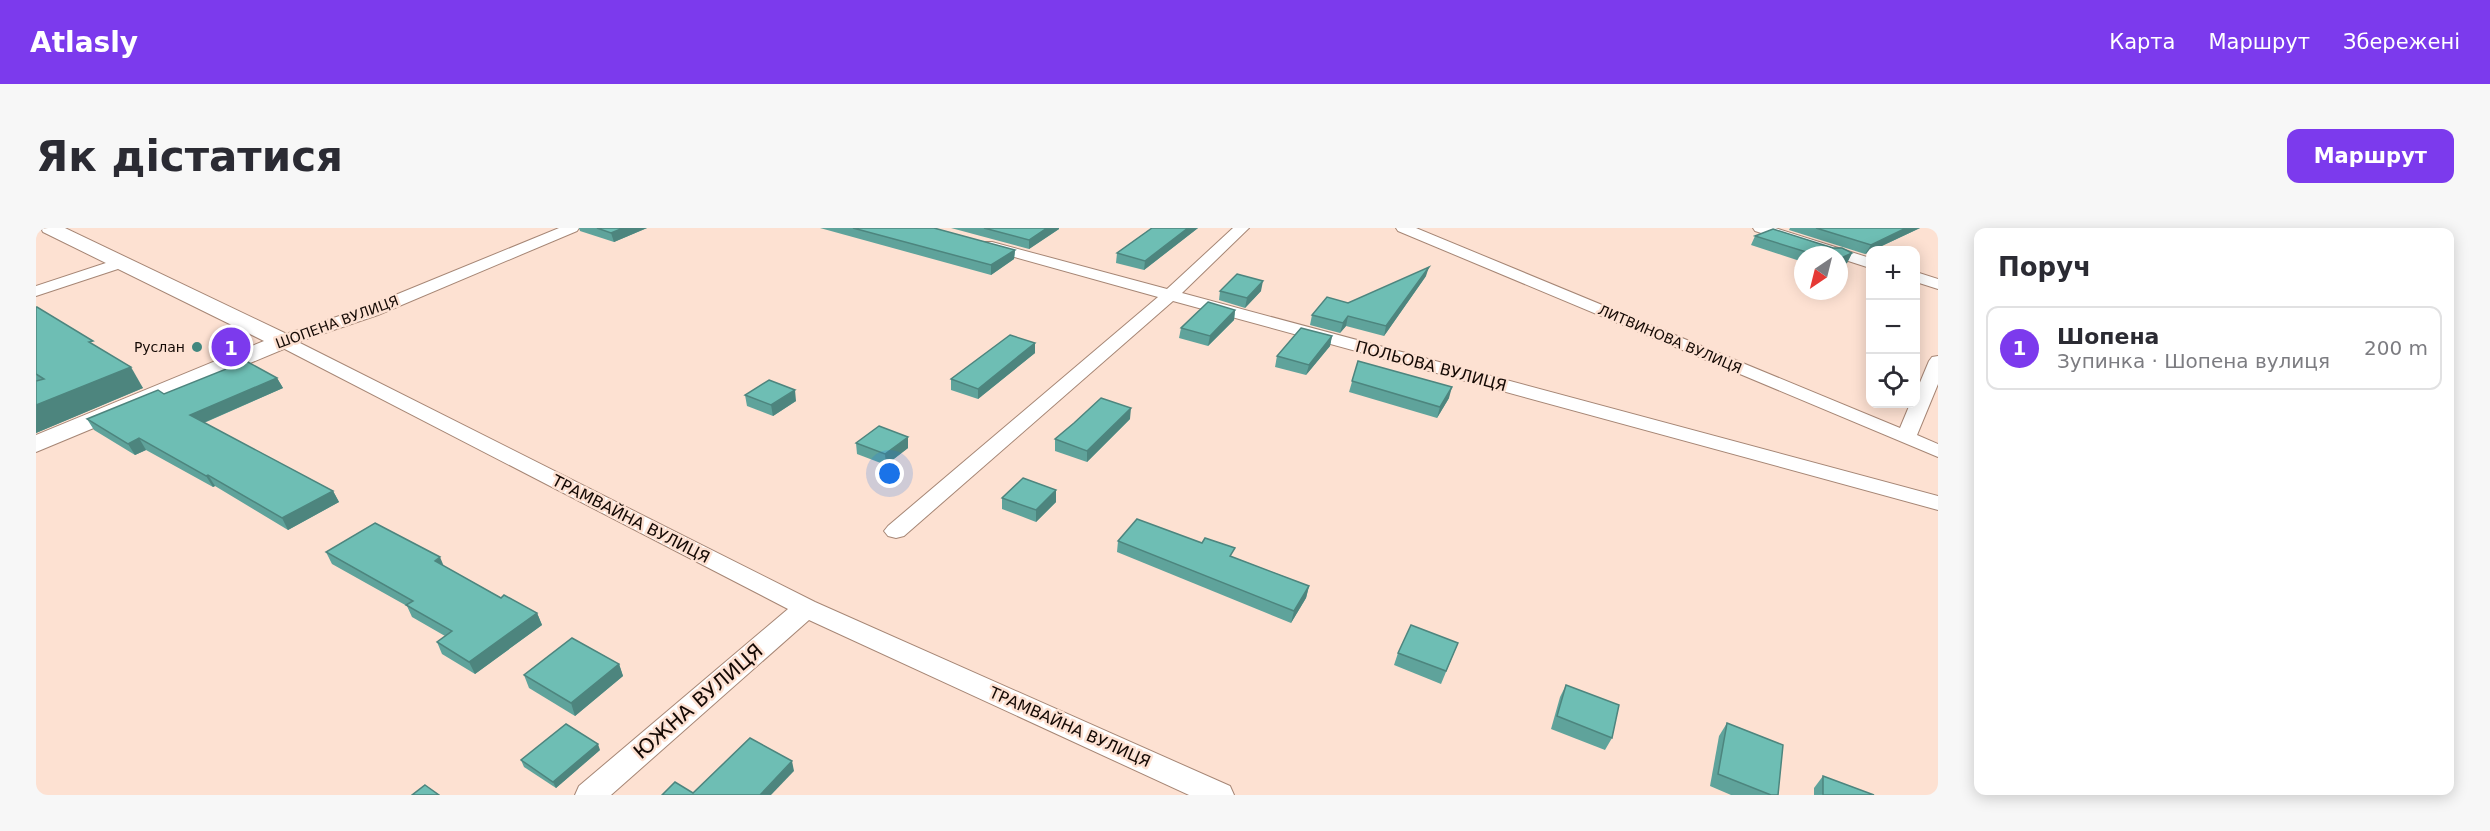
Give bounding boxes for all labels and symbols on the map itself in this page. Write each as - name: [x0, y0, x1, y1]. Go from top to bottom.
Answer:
- north arrow: [1794, 246, 1848, 300]
- street label: ШОПЕНА ВУЛИЦЯ: [273, 292, 401, 352]
- street label: ЛИТВИНОВА ВУЛИЦЯ: [1596, 301, 1744, 377]
- pin: 1: [212, 324, 250, 370]
- street label: ПОЛЬОВА ВУЛИЦЯ: [1353, 337, 1509, 395]
- place label: Руслан: [134, 339, 185, 355]
- marker: Руслан: [190, 340, 204, 354]
- your location: [875, 459, 904, 488]
- street label: ТРАМВАЙНА ВУЛИЦЯ: [548, 470, 713, 567]
- street label: ЮЖНА ВУЛИЦЯ: [628, 638, 768, 764]
- street label: ТРАМВАЙНА ВУЛИЦЯ: [986, 682, 1154, 771]

